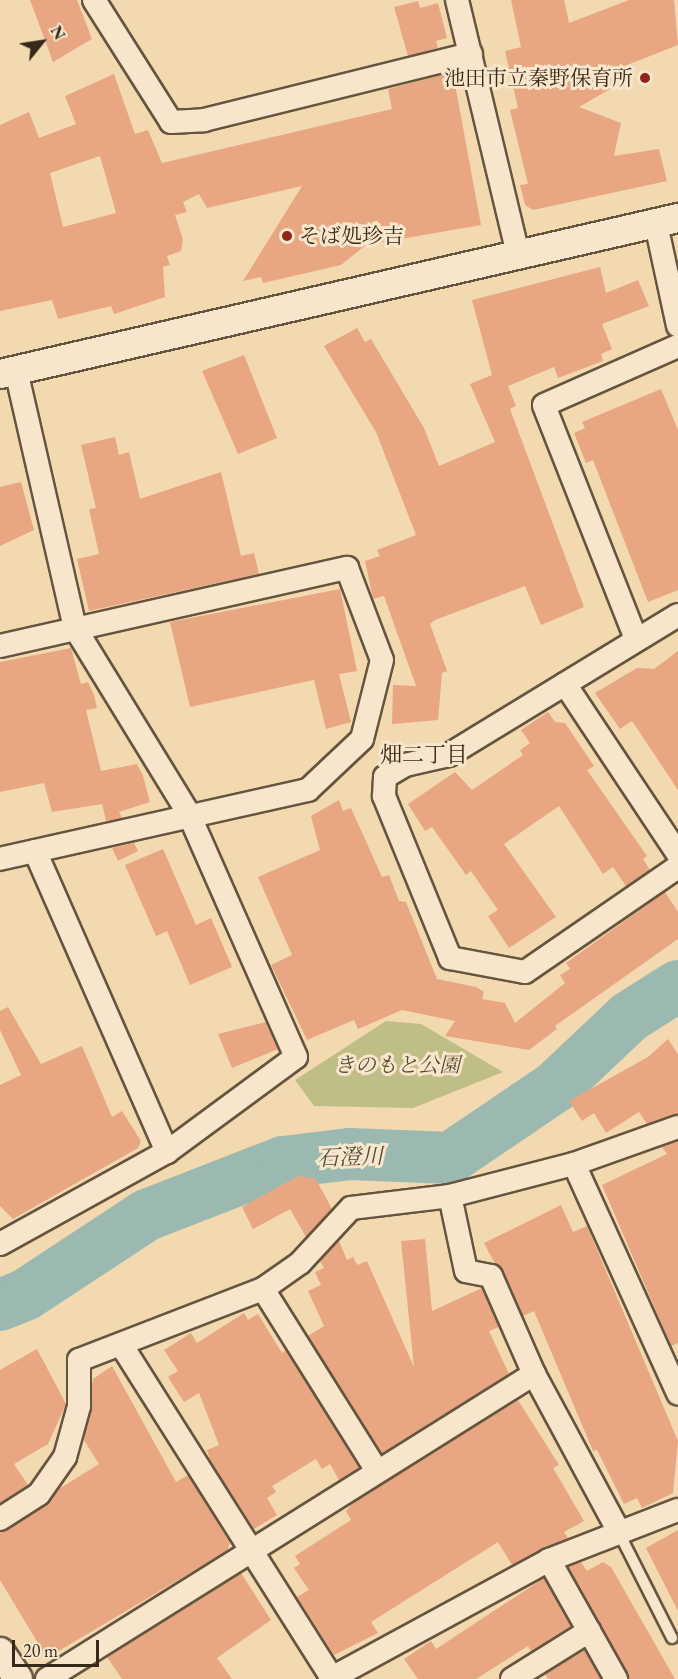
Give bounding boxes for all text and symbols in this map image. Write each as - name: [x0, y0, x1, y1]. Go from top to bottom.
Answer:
- north arrow: [12, 12, 72, 72]
- text: N: [46, 22, 70, 44]
- place label: 池田市立秦野保育所: [444, 65, 633, 91]
- marker: 池田市立秦野保育所: [638, 71, 652, 85]
- place label: そば処珍吉: [299, 223, 404, 249]
- marker: そば処珍吉: [280, 229, 294, 243]
- district label: 畑二丁目: [380, 742, 468, 768]
- park label: きのもと公園: [334, 1052, 460, 1078]
- water label: 石澄川: [317, 1143, 383, 1171]
- scale bar: [15, 1628, 102, 1666]
- text: 20 m: [23, 1639, 58, 1662]

